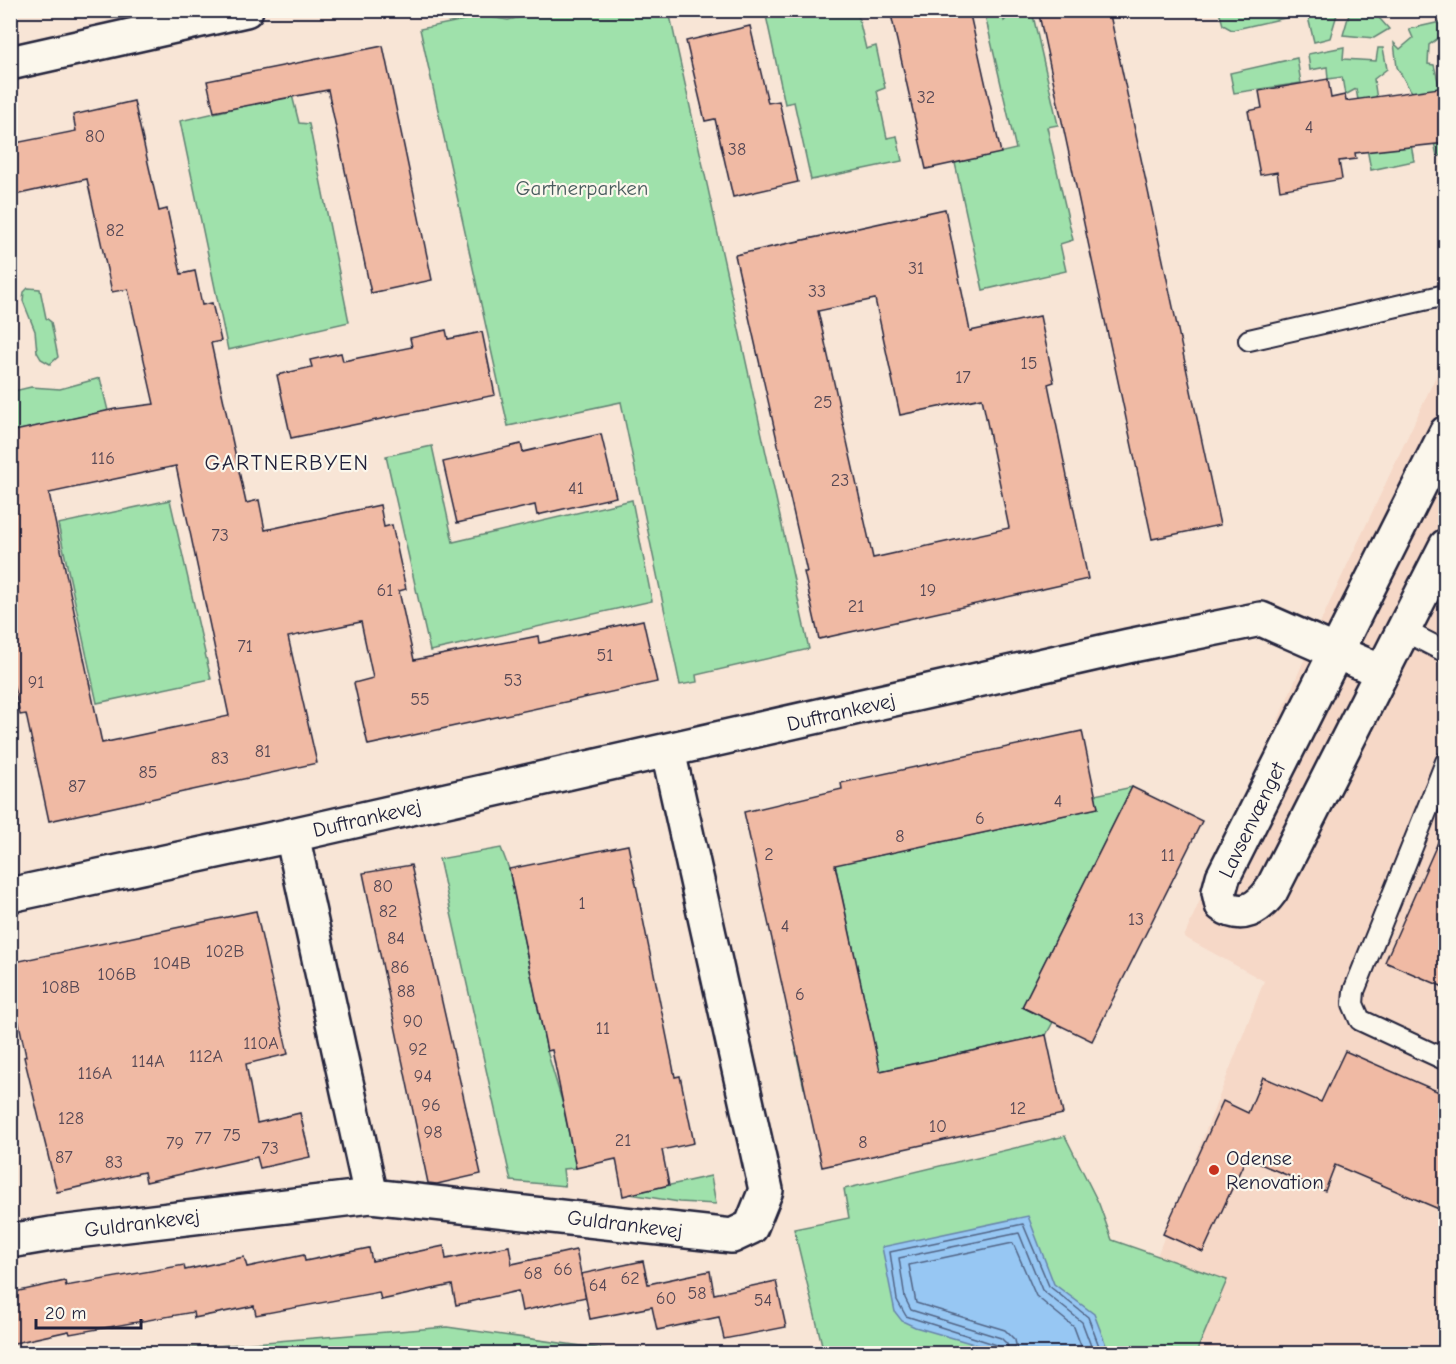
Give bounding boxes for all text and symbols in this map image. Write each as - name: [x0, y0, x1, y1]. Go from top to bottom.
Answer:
- house number: 32: [917, 87, 935, 108]
- house number: 4: [1305, 117, 1313, 138]
- house number: 80: [85, 126, 105, 147]
- house number: 38: [728, 139, 746, 160]
- park label: Gartnerparken: [516, 176, 648, 200]
- house number: 82: [106, 220, 124, 241]
- house number: 31: [908, 258, 924, 279]
- house number: 33: [808, 281, 826, 302]
- house number: 15: [1021, 353, 1037, 374]
- house number: 17: [955, 367, 971, 388]
- house number: 25: [813, 392, 833, 413]
- house number: 116: [91, 448, 115, 469]
- district label: GARTNERBYEN: [205, 450, 369, 476]
- house number: 23: [831, 470, 849, 491]
- house number: 41: [568, 478, 584, 499]
- house number: 73: [211, 525, 229, 546]
- house number: 61: [377, 580, 393, 601]
- house number: 19: [920, 580, 936, 601]
- house number: 21: [848, 596, 864, 617]
- house number: 71: [237, 636, 253, 657]
- house number: 51: [597, 645, 613, 666]
- house number: 53: [504, 670, 522, 691]
- house number: 91: [28, 672, 44, 693]
- street label: Duftrankevej: [785, 688, 897, 736]
- house number: 55: [410, 689, 430, 710]
- house number: 81: [255, 741, 271, 762]
- house number: 83: [211, 748, 229, 769]
- street label: Lavsenvænget: [1214, 757, 1291, 882]
- house number: 85: [138, 762, 158, 783]
- house number: 87: [68, 776, 86, 797]
- house number: 4: [1054, 791, 1062, 812]
- street label: Duftrankevej: [311, 794, 423, 842]
- house number: 6: [975, 808, 985, 829]
- house number: 8: [895, 826, 905, 847]
- house number: 2: [764, 844, 774, 865]
- house number: 11: [1161, 845, 1175, 866]
- house number: 80: [373, 876, 393, 897]
- house number: 1: [578, 893, 586, 914]
- house number: 82: [379, 901, 397, 922]
- house number: 13: [1128, 909, 1144, 930]
- house number: 4: [781, 916, 789, 937]
- house number: 84: [387, 928, 405, 949]
- house number: 102B: [206, 941, 244, 962]
- house number: 104B: [153, 953, 191, 974]
- house number: 86: [390, 957, 410, 978]
- house number: 106B: [97, 964, 137, 985]
- house number: 108B: [42, 977, 80, 998]
- house number: 88: [397, 981, 415, 1002]
- house number: 6: [795, 984, 805, 1005]
- house number: 90: [403, 1011, 423, 1032]
- house number: 11: [596, 1018, 610, 1039]
- house number: 110A: [243, 1033, 279, 1054]
- house number: 92: [409, 1039, 427, 1060]
- house number: 112A: [189, 1046, 223, 1067]
- house number: 114A: [131, 1051, 165, 1072]
- house number: 116A: [78, 1063, 112, 1084]
- house number: 94: [414, 1066, 432, 1087]
- house number: 96: [421, 1095, 441, 1116]
- house number: 12: [1010, 1098, 1026, 1119]
- house number: 128: [58, 1108, 84, 1129]
- house number: 10: [929, 1116, 947, 1137]
- house number: 98: [424, 1122, 442, 1143]
- house number: 75: [223, 1125, 241, 1146]
- house number: 77: [194, 1128, 212, 1149]
- house number: 21: [615, 1130, 631, 1151]
- house number: 8: [858, 1132, 868, 1153]
- house number: 79: [166, 1133, 184, 1154]
- house number: 73: [261, 1138, 279, 1159]
- place label: Odense Renovation: [1226, 1146, 1324, 1194]
- house number: 87: [55, 1147, 73, 1168]
- house number: 83: [105, 1152, 123, 1173]
- marker: Odense Renovation: [1207, 1163, 1221, 1177]
- street label: Guldrankevej: [83, 1204, 201, 1242]
- street label: Guldrankevej: [566, 1205, 684, 1243]
- house number: 66: [553, 1259, 573, 1280]
- house number: 68: [523, 1263, 543, 1284]
- house number: 62: [620, 1268, 640, 1289]
- house number: 64: [589, 1275, 607, 1296]
- house number: 58: [687, 1283, 707, 1304]
- house number: 60: [656, 1288, 676, 1309]
- house number: 54: [754, 1290, 772, 1311]
- scale bar: [36, 1292, 141, 1330]
- text: 20 m: [45, 1303, 86, 1324]

